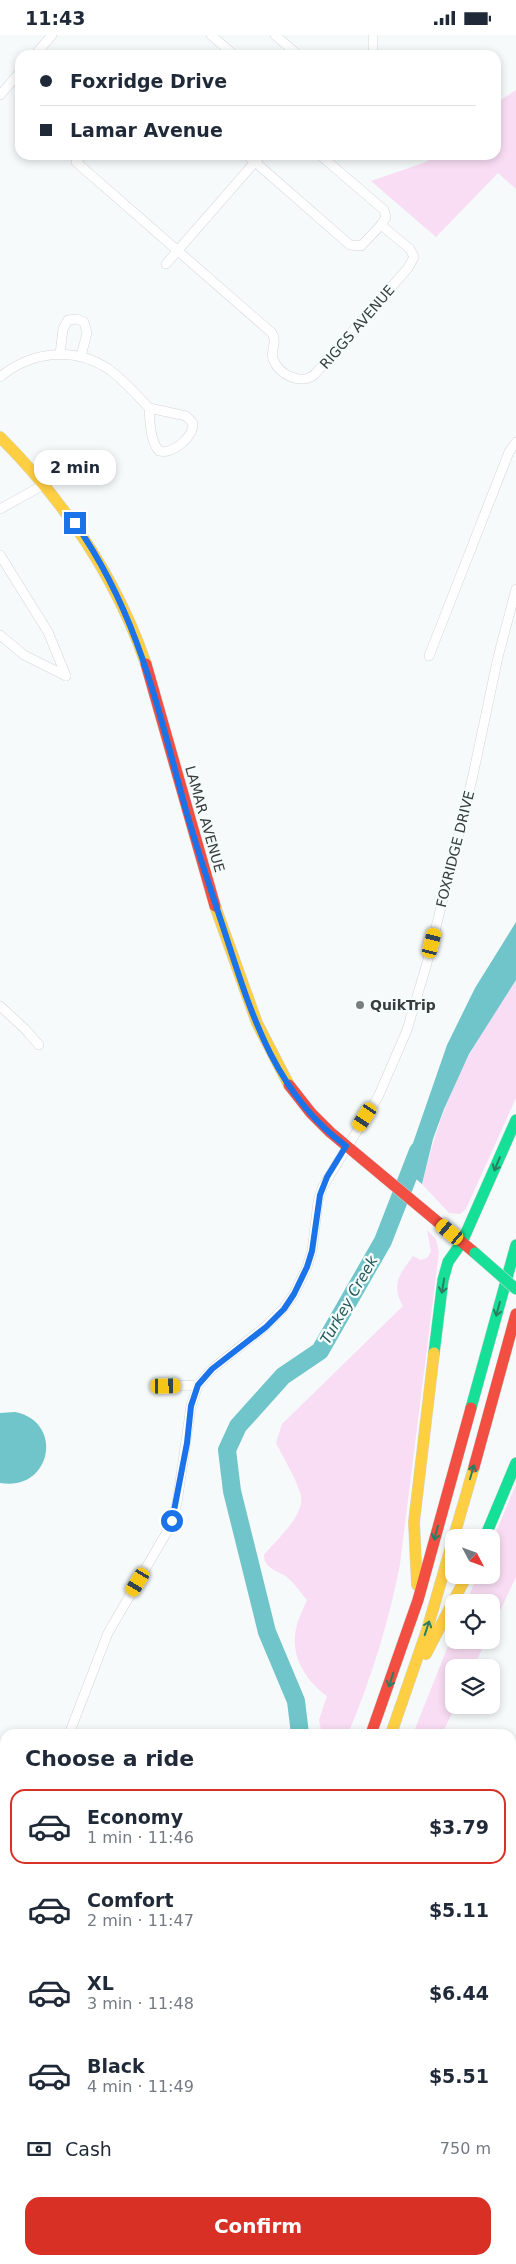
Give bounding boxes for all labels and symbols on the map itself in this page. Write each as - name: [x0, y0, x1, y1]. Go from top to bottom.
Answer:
- street label: RIGGS AVENUE: [316, 282, 398, 372]
- callout: 2 min: [34, 451, 116, 485]
- route end: [64, 512, 86, 534]
- street label: LAMAR AVENUE: [182, 764, 228, 874]
- street label: FOXRIDGE DRIVE: [433, 789, 477, 909]
- car: [421, 927, 442, 959]
- place label: QuikTrip: [370, 997, 436, 1013]
- marker: QuikTrip: [354, 999, 366, 1011]
- car: [350, 1100, 379, 1134]
- one-way arrow: [491, 1156, 501, 1171]
- car: [433, 1217, 466, 1247]
- water label: Turkey Creek: [317, 1252, 382, 1347]
- one-way arrow: [437, 1277, 447, 1293]
- one-way arrow: [493, 1300, 502, 1316]
- car: [150, 1378, 181, 1394]
- one-way arrow: [468, 1464, 477, 1480]
- route start: [161, 1510, 183, 1532]
- one-way arrow: [431, 1524, 441, 1540]
- north arrow: [445, 1529, 500, 1584]
- car: [123, 1565, 152, 1599]
- one-way arrow: [422, 1620, 432, 1636]
- one-way arrow: [386, 1671, 396, 1687]

